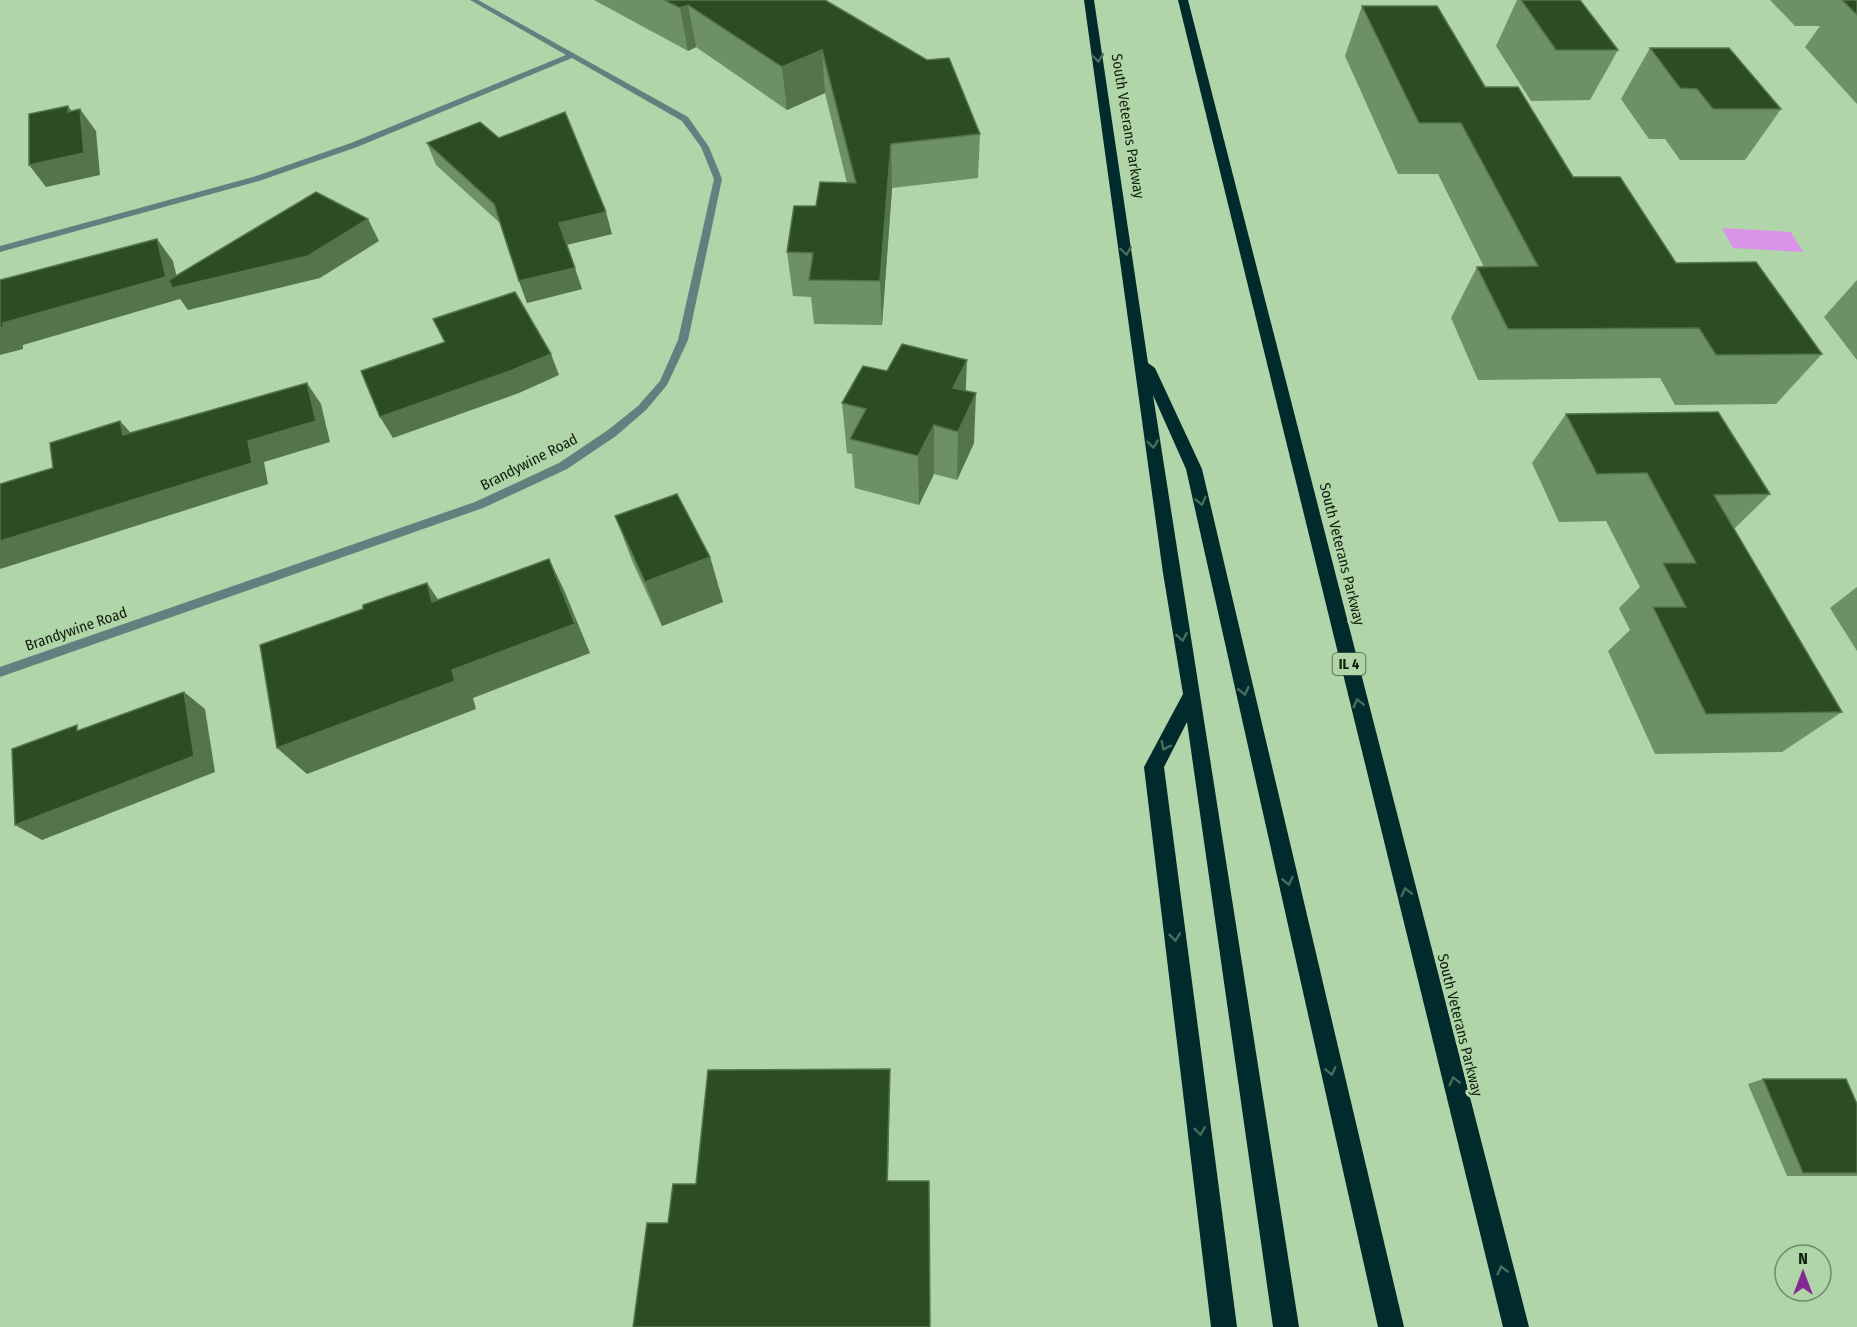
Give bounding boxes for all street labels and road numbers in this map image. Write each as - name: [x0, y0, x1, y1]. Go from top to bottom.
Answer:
- street label: South Veterans Parkway: [1108, 52, 1148, 200]
- street label: Brandywine Road: [477, 430, 581, 494]
- street label: South Veterans Parkway: [1316, 481, 1369, 627]
- street label: Brandywine Road: [23, 603, 129, 655]
- road number: IL 4: [1332, 653, 1366, 675]
- street label: South Veterans Parkway: [1434, 952, 1487, 1098]

